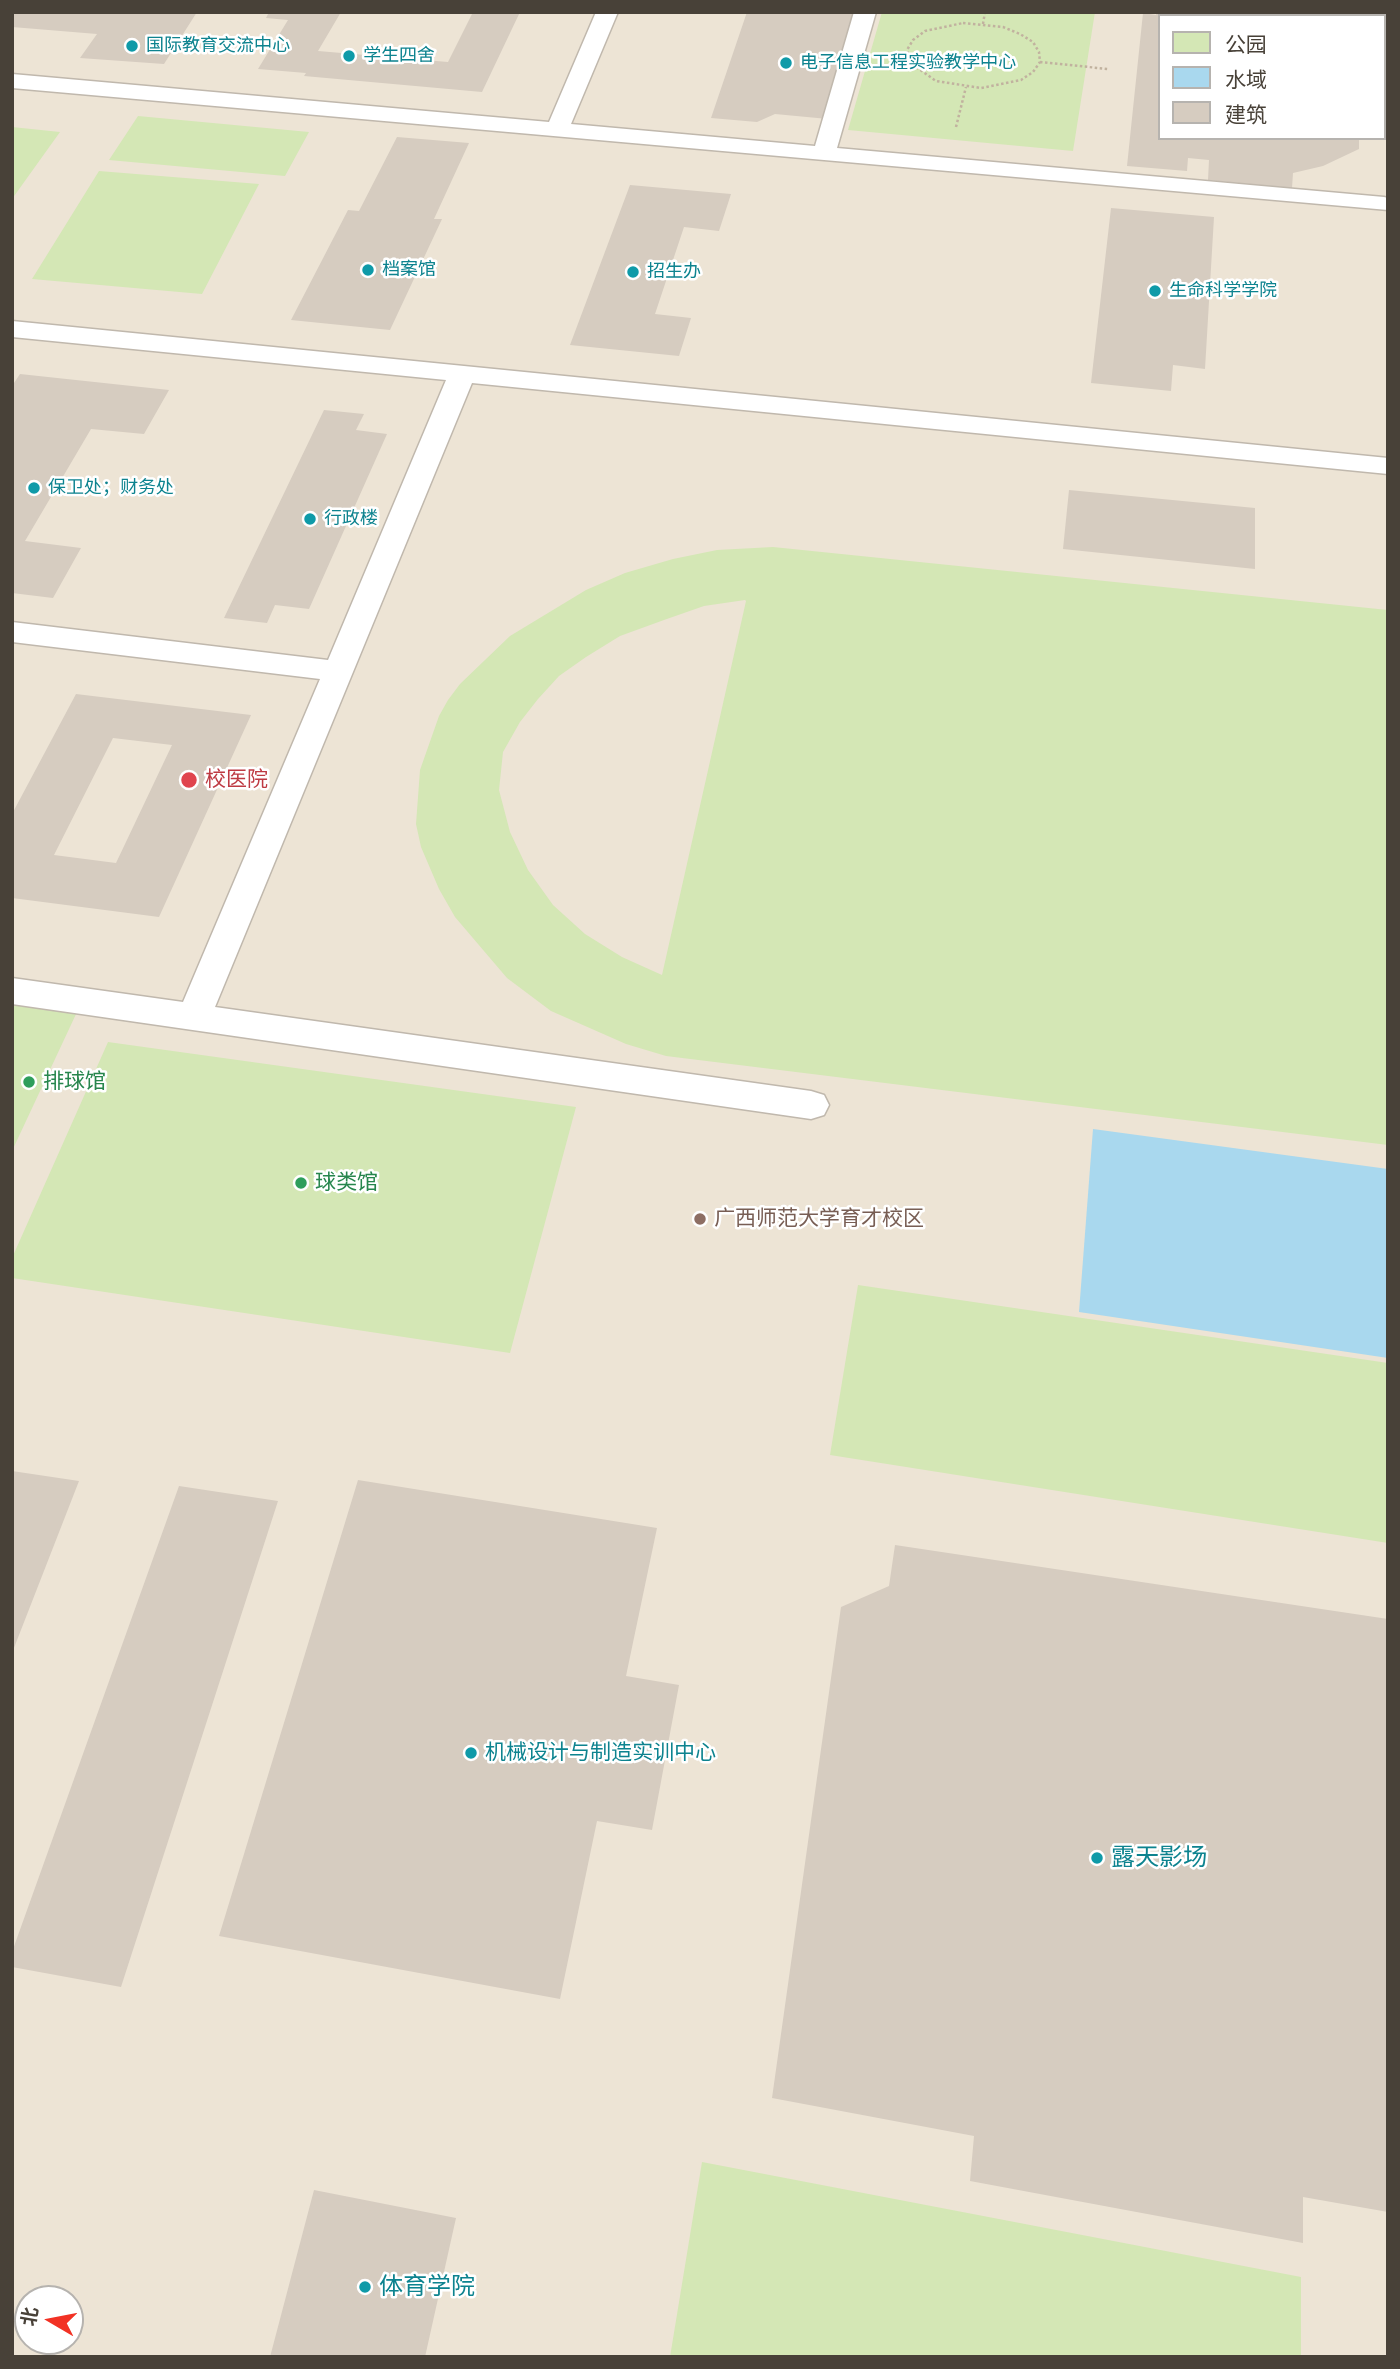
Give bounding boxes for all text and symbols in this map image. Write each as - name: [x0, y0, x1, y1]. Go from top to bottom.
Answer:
- legend: [1158, 14, 1386, 140]
- text: 公园: [1225, 32, 1267, 57]
- place label: 国际教育交流中心: [146, 35, 290, 57]
- marker: 国际教育交流中心: [124, 38, 140, 54]
- place label: 学生四舍: [363, 45, 435, 67]
- marker: 学生四舍: [341, 48, 357, 64]
- place label: 电子信息工程实验教学中心: [800, 52, 1016, 74]
- marker: 电子信息工程实验教学中心: [778, 55, 794, 71]
- text: 水域: [1225, 67, 1267, 92]
- text: 建筑: [1225, 102, 1267, 127]
- place label: 档案馆: [382, 259, 436, 281]
- place label: 招生办: [647, 261, 701, 283]
- marker: 档案馆: [360, 262, 376, 278]
- marker: 招生办: [625, 264, 641, 280]
- place label: 生命科学学院: [1169, 280, 1277, 302]
- marker: 生命科学学院: [1147, 283, 1163, 299]
- place label: 保卫处；财务处: [48, 477, 174, 499]
- marker: 保卫处；财务处: [26, 480, 42, 496]
- place label: 行政楼: [324, 508, 378, 530]
- marker: 行政楼: [302, 511, 318, 527]
- place label: 校医院: [205, 767, 268, 793]
- marker: 校医院: [179, 770, 199, 790]
- place label: 排球馆: [43, 1069, 106, 1095]
- marker: 排球馆: [21, 1074, 37, 1090]
- place label: 球类馆: [315, 1170, 378, 1196]
- marker: 球类馆: [293, 1175, 309, 1191]
- place label: 广西师范大学育才校区: [714, 1206, 924, 1232]
- marker: 广西师范大学育才校区: [692, 1211, 708, 1227]
- place label: 机械设计与制造实训中心: [485, 1740, 716, 1766]
- marker: 机械设计与制造实训中心: [463, 1745, 479, 1761]
- place label: 露天影场: [1111, 1844, 1207, 1872]
- marker: 露天影场: [1089, 1850, 1105, 1866]
- place label: 体育学院: [379, 2273, 475, 2301]
- marker: 体育学院: [357, 2279, 373, 2295]
- north arrow: [14, 2285, 84, 2355]
- text: 北: [17, 2305, 43, 2328]

